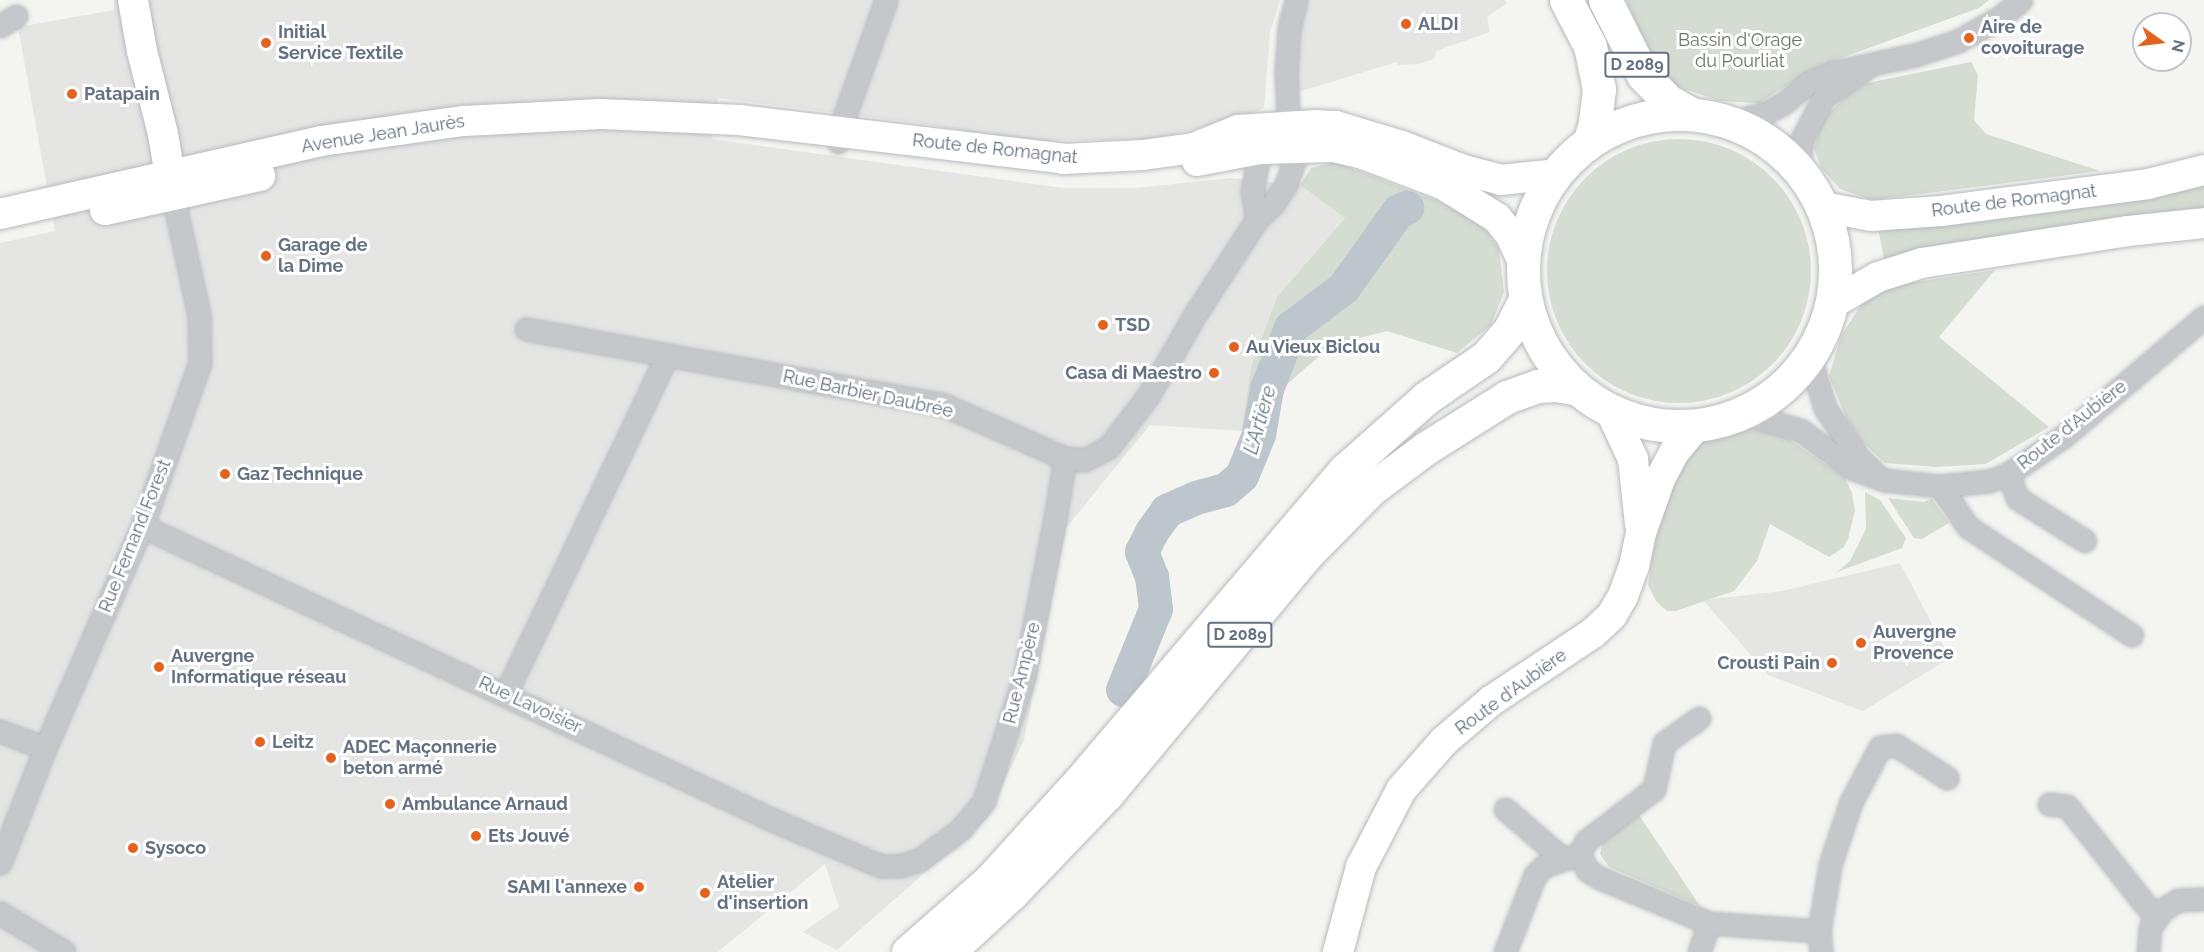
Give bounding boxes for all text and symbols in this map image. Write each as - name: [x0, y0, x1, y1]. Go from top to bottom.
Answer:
- north arrow: [2132, 12, 2192, 72]
- place label: ALDI: [1418, 13, 1459, 35]
- marker: ALDI: [1399, 17, 1413, 31]
- place label: Aire de covoiturage: [1981, 17, 2084, 60]
- place label: Initial Service Textile: [278, 22, 404, 64]
- park label: Bassin d'Orage du Pourliat: [1678, 30, 1802, 72]
- marker: Aire de covoiturage: [1962, 31, 1976, 45]
- marker: Initial Service Textile: [259, 36, 273, 50]
- text: N: [2167, 38, 2189, 54]
- road number: D 2089: [1604, 52, 1670, 78]
- place label: Patapain: [84, 83, 160, 105]
- marker: Patapain: [65, 87, 79, 101]
- street label: Avenue Jean Jaurès: [299, 110, 467, 158]
- street label: Route de Romagnat: [911, 130, 1079, 168]
- street label: Route de Romagnat: [1930, 180, 2098, 222]
- place label: Garage de la Dime: [278, 235, 368, 278]
- marker: Garage de la Dime: [259, 249, 273, 263]
- place label: TSD: [1115, 314, 1150, 336]
- marker: TSD: [1096, 318, 1110, 332]
- place label: Au Vieux Biclou: [1246, 336, 1381, 358]
- marker: Au Vieux Biclou: [1227, 340, 1241, 354]
- place label: Casa di Maestro: [1065, 362, 1202, 384]
- street label: Rue Barbier Daubrée: [781, 365, 955, 423]
- marker: Casa di Maestro: [1207, 366, 1221, 380]
- street label: Route d'Aubière: [2013, 376, 2131, 474]
- water label: L'Artière: [1239, 383, 1281, 457]
- street label: Rue Fernand Forest: [94, 456, 176, 616]
- place label: Gaz Technique: [237, 463, 364, 485]
- marker: Gaz Technique: [218, 467, 232, 481]
- street label: Rue Ampère: [999, 620, 1045, 726]
- road number: D 2089: [1207, 622, 1273, 648]
- place label: Auvergne Provence: [1873, 622, 1956, 664]
- marker: Auvergne Provence: [1854, 636, 1868, 650]
- street label: Route d'Aubière: [1451, 644, 1571, 740]
- place label: Auvergne Informatique réseau: [171, 646, 346, 688]
- place label: Crousti Pain: [1717, 652, 1820, 674]
- marker: Crousti Pain: [1825, 656, 1839, 670]
- marker: Auvergne Informatique réseau: [152, 660, 166, 674]
- street label: Rue Lavoisier: [475, 672, 585, 738]
- place label: Leitz: [272, 731, 314, 753]
- marker: Leitz: [253, 735, 267, 749]
- place label: ADEC Maçonnerie beton armé: [343, 737, 497, 780]
- marker: ADEC Maçonnerie beton armé: [324, 751, 338, 765]
- place label: Ambulance Arnaud: [402, 793, 568, 815]
- marker: Ambulance Arnaud: [383, 797, 397, 811]
- place label: Ets Jouvé: [488, 825, 570, 847]
- marker: Ets Jouvé: [469, 829, 483, 843]
- place label: Sysoco: [145, 837, 206, 859]
- marker: Sysoco: [126, 841, 140, 855]
- place label: Atelier d'insertion: [717, 872, 808, 914]
- place label: SAMI l'annexe: [507, 876, 627, 898]
- marker: SAMI l'annexe: [632, 880, 646, 894]
- marker: Atelier d'insertion: [698, 886, 712, 900]

